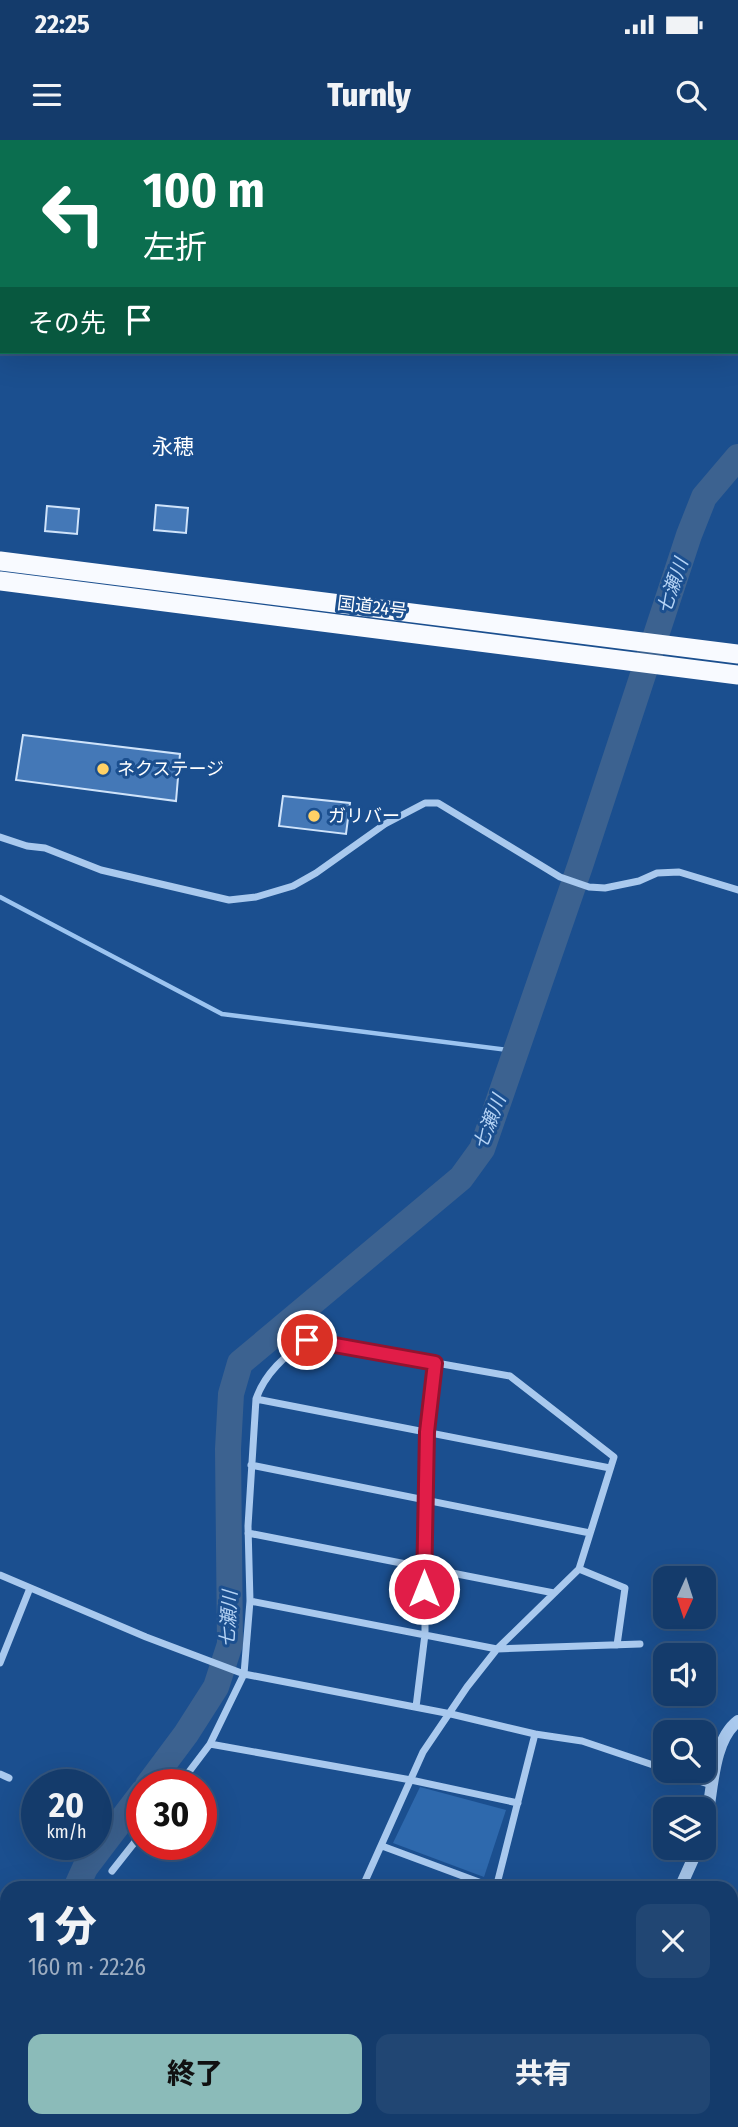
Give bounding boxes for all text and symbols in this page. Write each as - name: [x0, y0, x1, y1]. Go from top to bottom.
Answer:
- text: 22:25: [35, 9, 90, 40]
- icon: menu: [28, 76, 66, 114]
- text: Turnly: [327, 76, 411, 114]
- icon: search: [672, 76, 710, 114]
- text: 100 m: [143, 161, 265, 220]
- icon: left: [28, 168, 119, 259]
- text: 左折: [143, 228, 207, 266]
- icon: arrive: [120, 301, 158, 339]
- text: その先: [28, 308, 106, 339]
- district label: 永穂: [152, 434, 194, 460]
- water label: 七瀬川: [652, 554, 693, 617]
- street label: 国道24号: [336, 592, 408, 622]
- place label: ネクステージ: [117, 758, 224, 780]
- marker: ネクステージ: [95, 761, 111, 777]
- place label: ガリバー: [328, 805, 400, 827]
- marker: ガリバー: [306, 808, 322, 824]
- water label: 七瀬川: [469, 1090, 511, 1153]
- pin: [277, 1310, 337, 1370]
- icon: arrive: [288, 1321, 326, 1359]
- position arrow: [387, 1552, 461, 1626]
- north arrow: [653, 1566, 716, 1629]
- map controls: [653, 1566, 716, 1860]
- water label: 七瀬川: [216, 1588, 242, 1648]
- button: sound: [653, 1643, 716, 1706]
- button: search: [653, 1720, 716, 1783]
- speed limit sign: 30: [126, 1769, 217, 1860]
- text: 20: [49, 1784, 84, 1826]
- button: layers: [653, 1797, 716, 1860]
- text: km/h: [46, 1821, 87, 1843]
- text: 1 分: [28, 1902, 97, 1952]
- button: close: [636, 1904, 710, 1978]
- text: 160 m · 22:26: [28, 1953, 146, 1981]
- button: 終了: [28, 2034, 362, 2114]
- button: 共有: [376, 2034, 710, 2114]

